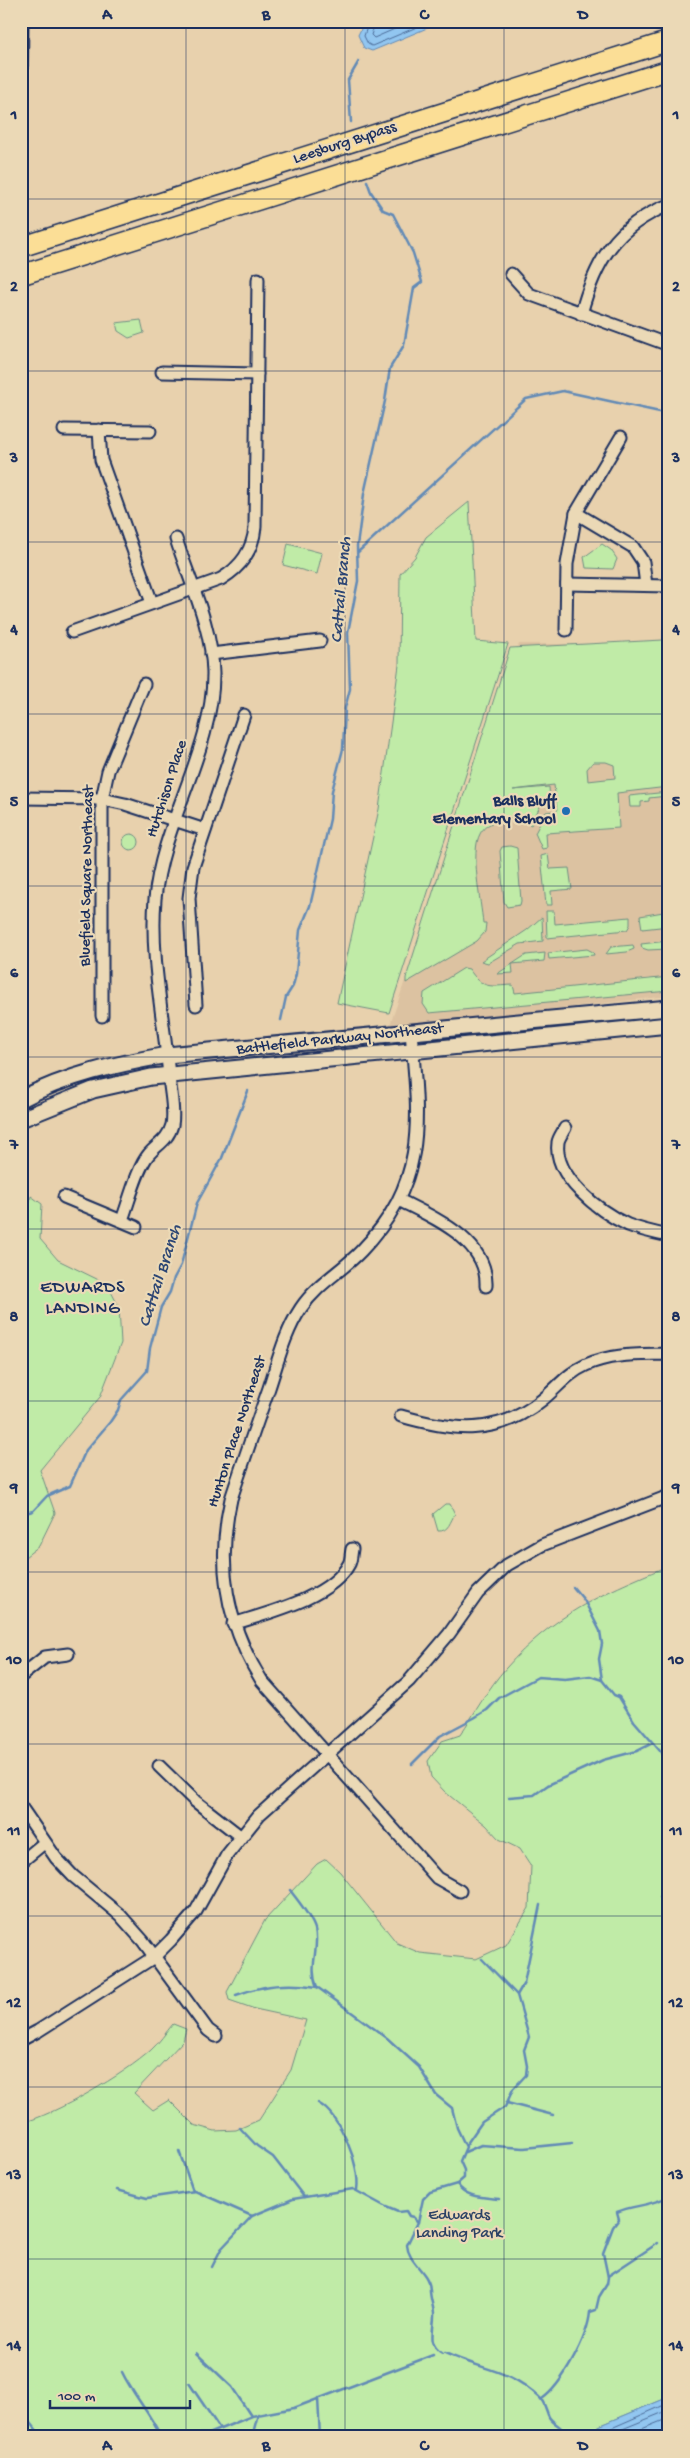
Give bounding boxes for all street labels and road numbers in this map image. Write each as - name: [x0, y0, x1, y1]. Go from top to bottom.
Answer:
- street label: Leesburg Bypass: [291, 118, 400, 170]
- street label: Hutchison Place: [143, 737, 193, 840]
- street label: Bluefield Square Northeast: [77, 784, 99, 968]
- street label: Battlefield Parkway Northeast: [235, 1020, 446, 1060]
- street label: Hunton Place Northeast: [205, 1352, 272, 1510]

